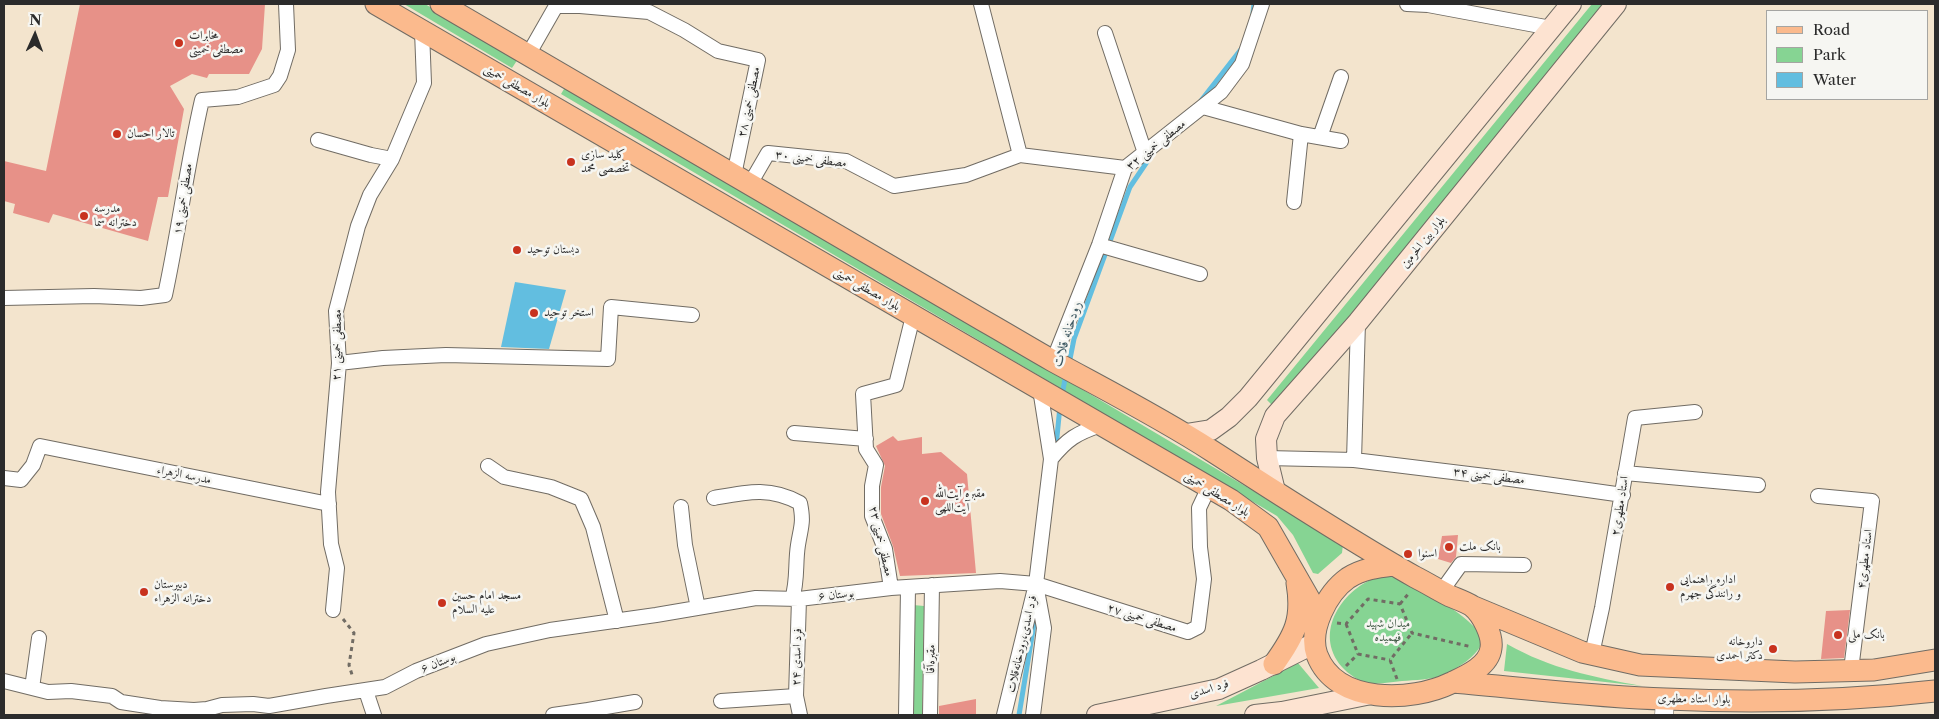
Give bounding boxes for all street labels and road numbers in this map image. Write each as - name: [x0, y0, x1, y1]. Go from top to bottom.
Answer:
- street label: بلوار مصطفی خمینی: [481, 61, 553, 111]
- street label: مصطفی خمینی ۲۸: [735, 65, 763, 139]
- street label: مصطفی خمینی ۳۲: [1124, 117, 1188, 173]
- street label: مصطفی خمینی ۳۰: [775, 147, 847, 171]
- street label: مصطفی خمینی ۱۹: [170, 163, 196, 235]
- street label: بلوار بین الحرمین: [1398, 213, 1448, 271]
- street label: بلوار مصطفی خمینی: [831, 264, 903, 314]
- street label: مصطفی خمینی ۲۱: [329, 309, 345, 381]
- street label: مدرسه الزهراء: [156, 463, 212, 487]
- street label: مصطفی خمینی ۳۴: [1453, 464, 1525, 488]
- street label: بلوار مصطفی خمینی: [1182, 468, 1252, 520]
- street label: استاد مطهری۲: [1608, 475, 1632, 537]
- street label: مصطفی خمینی ۲۳: [866, 504, 896, 578]
- street label: استاد مطهری۴: [1854, 528, 1876, 590]
- street label: بوستان ۶: [817, 586, 855, 604]
- street label: فرد اسدی،رودخانه‌قلات: [1004, 594, 1040, 694]
- street label: مصطفی خمینی ۲۷: [1106, 601, 1178, 635]
- street label: فرد اسدی ۲۴: [789, 628, 805, 686]
- street label: مقبره‌آقا: [924, 644, 938, 674]
- street label: بوستان ۶: [419, 650, 457, 676]
- street label: فرد اسدی: [1188, 676, 1230, 702]
- street label: بلوار استاد مطهری: [1658, 691, 1730, 707]

